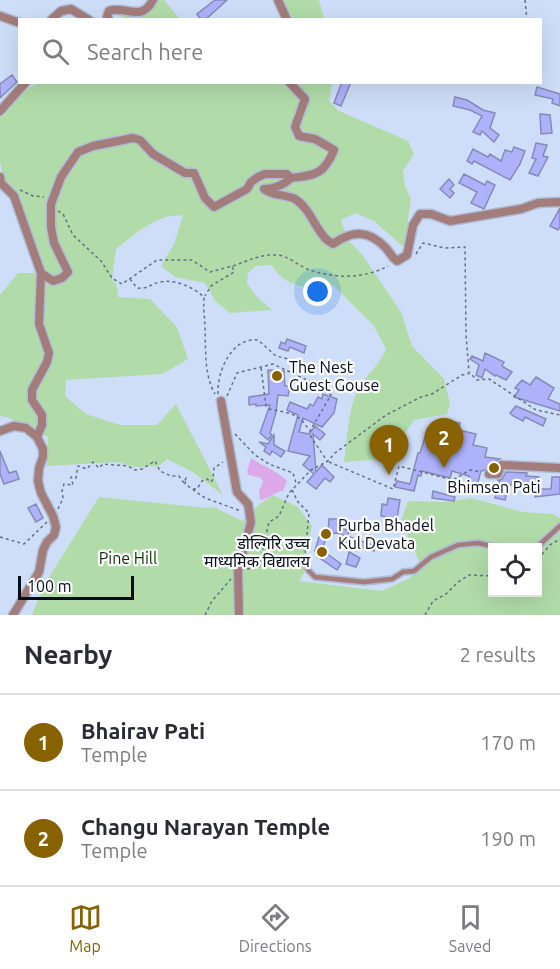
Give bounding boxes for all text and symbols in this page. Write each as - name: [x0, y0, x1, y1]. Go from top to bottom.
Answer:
- search box: [18, 18, 542, 84]
- icon: search: [39, 35, 72, 68]
- text: Search here: [87, 39, 203, 64]
- your location: [303, 277, 332, 306]
- place label: The Nest Guest Gouse: [289, 358, 379, 394]
- marker: The Nest Guest Gouse: [270, 369, 284, 383]
- pin: 2: [424, 418, 464, 468]
- pin: 1: [370, 426, 408, 475]
- marker: Bhimsen Pati: [487, 461, 501, 475]
- place label: Bhimsen Pati: [447, 478, 541, 496]
- place label: Purba Bhadel Kul Devata: [338, 516, 434, 552]
- marker: Purba Bhadel Kul Devata: [319, 527, 333, 541]
- place label: डोल्गिरि उच्च माध्यमिक विद्यालय: [204, 534, 311, 570]
- map controls: [488, 543, 542, 597]
- button: locate: [488, 543, 542, 597]
- marker: डोल्गिरि उच्च माध्यमिक विद्यालय: [315, 545, 329, 559]
- park label: Pine Hill: [99, 549, 157, 567]
- scale bar: [18, 573, 134, 600]
- text: 100 m: [27, 577, 72, 595]
- text: Nearby: [24, 640, 112, 669]
- text: 2 results: [460, 643, 536, 666]
- text: Bhairav Pati: [81, 718, 205, 743]
- text: 1: [38, 731, 49, 754]
- text: 170 m: [480, 731, 536, 754]
- text: Temple: [81, 743, 147, 766]
- text: Changu Narayan Temple: [81, 814, 330, 839]
- text: 2: [38, 827, 49, 850]
- text: 190 m: [480, 827, 536, 850]
- text: Temple: [81, 839, 147, 862]
- tab: Map: [69, 901, 102, 955]
- tab: Directions: [239, 901, 312, 955]
- tab: Saved: [449, 901, 491, 955]

